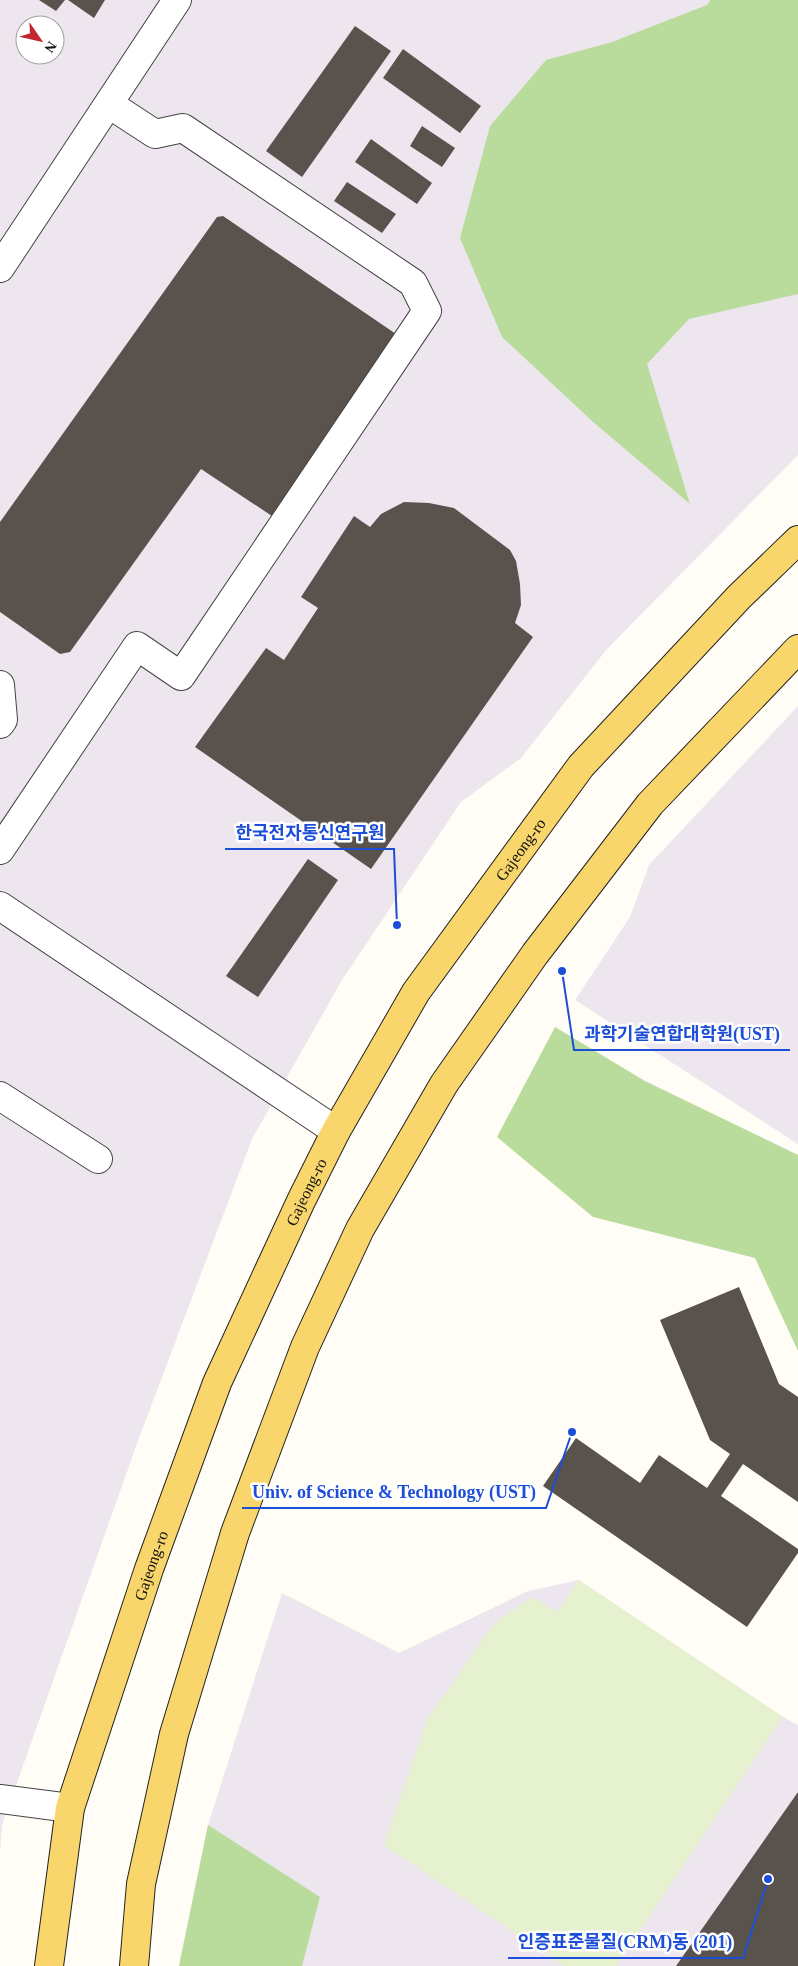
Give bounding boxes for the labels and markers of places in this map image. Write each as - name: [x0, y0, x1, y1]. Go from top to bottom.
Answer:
- callout: 한국전자통신연구원: [225, 816, 394, 849]
- callout: 과학기술연합대학원(UST): [574, 1017, 790, 1050]
- callout: Univ. of Science & Technology (UST): [242, 1475, 546, 1508]
- callout: 인증표준물질(CRM)동 (201): [508, 1925, 743, 1958]

